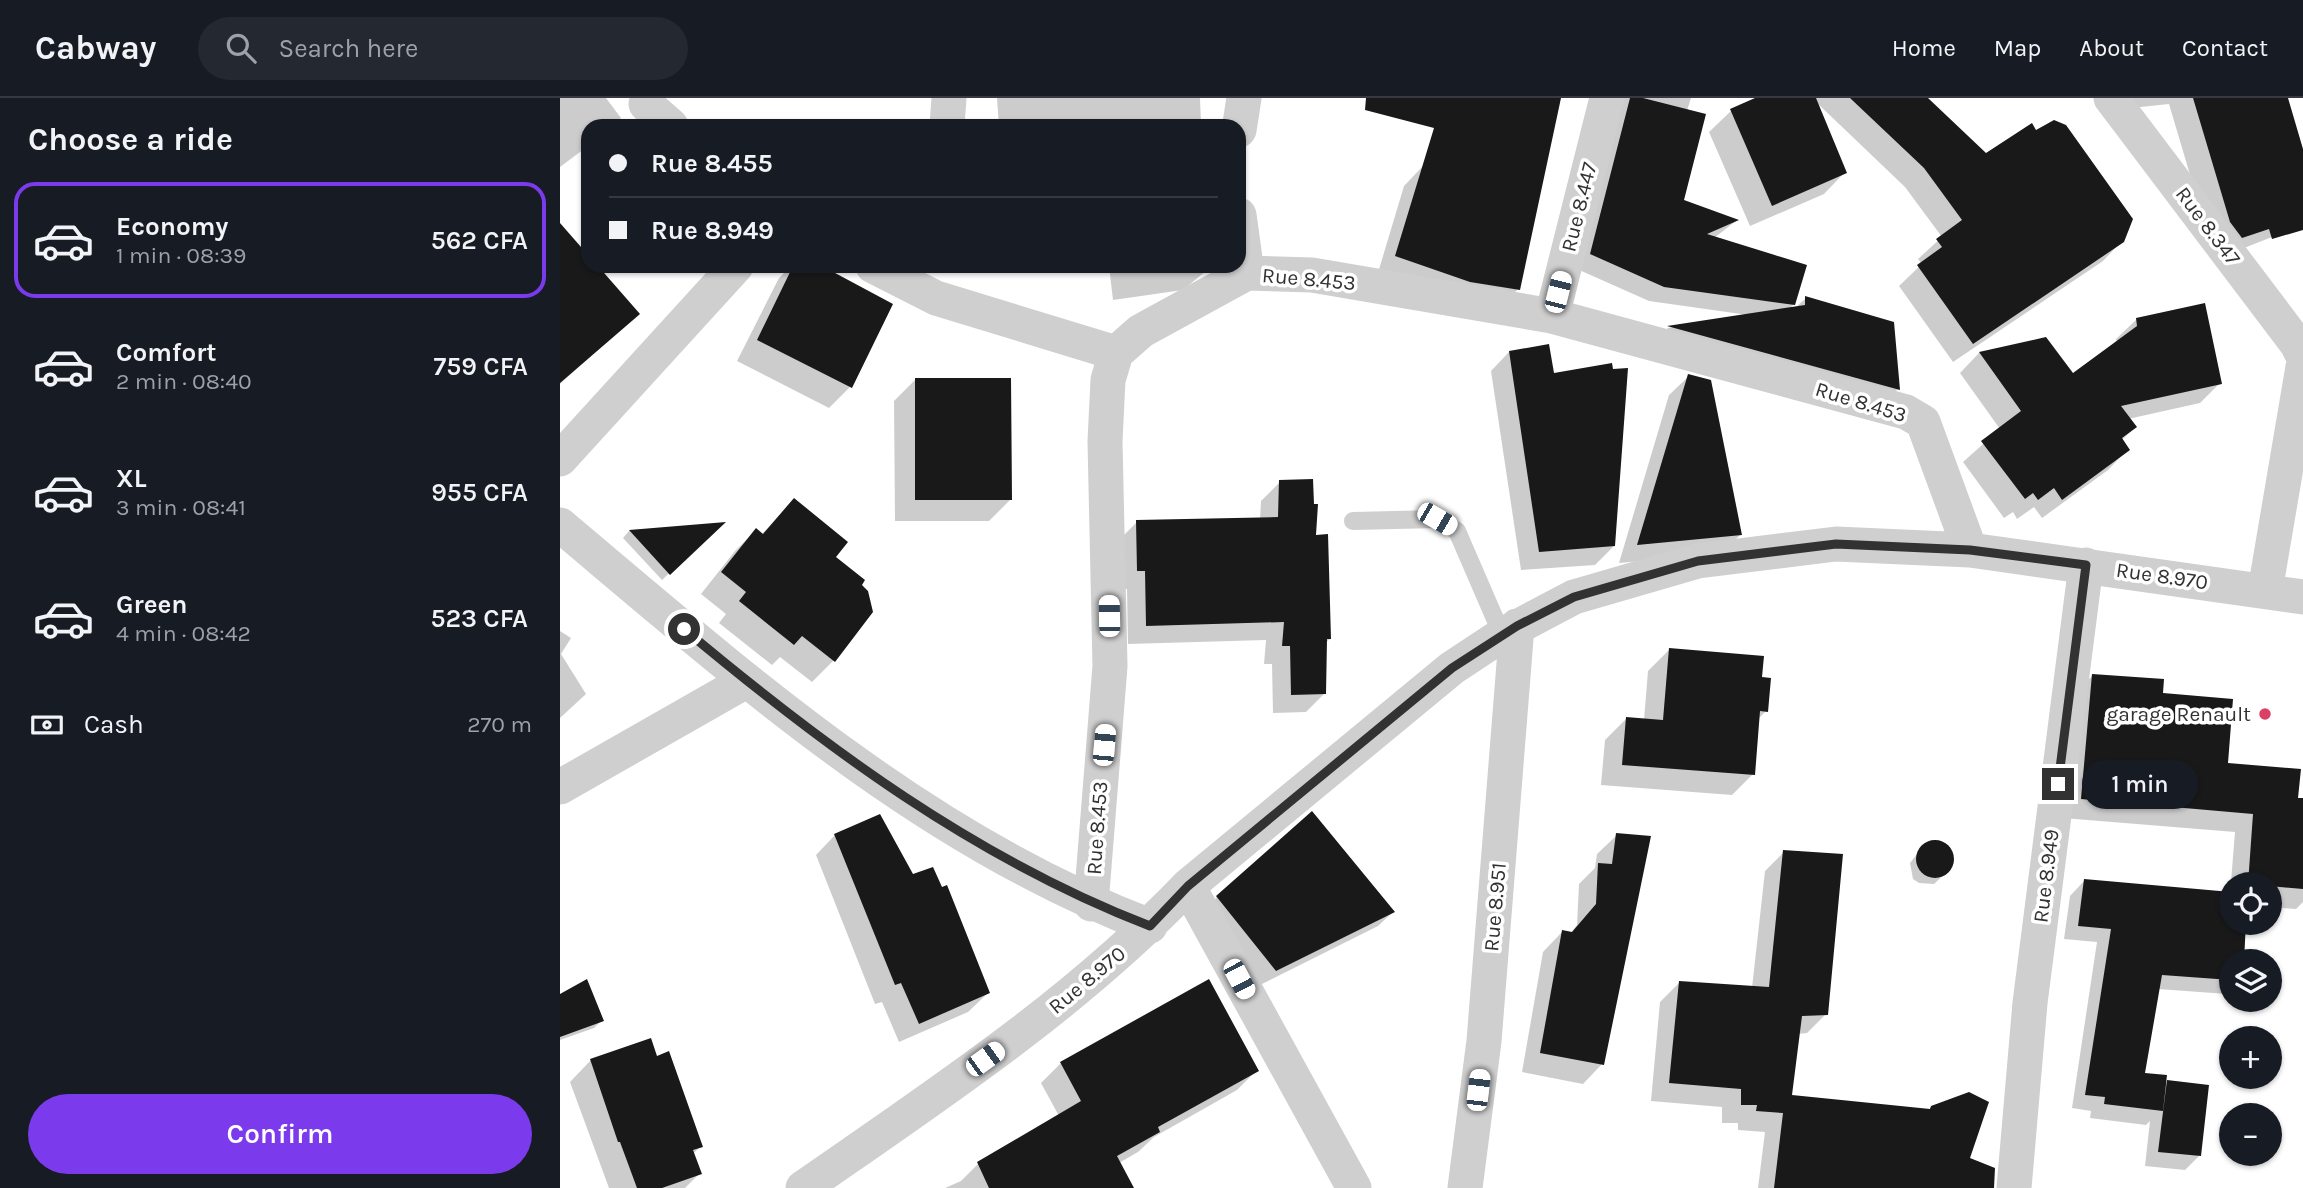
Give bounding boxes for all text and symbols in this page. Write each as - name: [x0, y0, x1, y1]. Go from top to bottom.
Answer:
- search box: [198, 17, 688, 80]
- text: Cabway: [35, 29, 156, 67]
- icon: search: [222, 29, 260, 67]
- text: Search here: [278, 33, 418, 64]
- text: Home: [1892, 34, 1956, 62]
- text: Map: [1994, 34, 2041, 62]
- text: About: [2079, 34, 2144, 62]
- text: Contact: [2182, 34, 2268, 62]
- text: Choose a ride: [28, 121, 233, 158]
- text: Rue 8.455: [651, 148, 773, 179]
- street label: Rue 8.447: [1556, 160, 1602, 254]
- street label: Rue 8.347: [2171, 182, 2245, 270]
- icon: car: [32, 209, 95, 272]
- text: Economy: [116, 211, 228, 242]
- text: Rue 8.949: [651, 215, 774, 246]
- text: 562 CFA: [431, 225, 528, 256]
- text: 1 min · 08:39: [116, 242, 246, 269]
- street label: Rue 8.453: [1261, 263, 1357, 295]
- car: [1543, 269, 1574, 315]
- icon: car: [32, 335, 95, 398]
- text: Comfort: [116, 337, 217, 368]
- text: 759 CFA: [433, 351, 528, 382]
- text: 2 min · 08:40: [116, 368, 252, 395]
- street label: Rue 8.453: [1813, 377, 1909, 427]
- icon: car: [32, 461, 95, 524]
- text: XL: [116, 463, 147, 494]
- text: 955 CFA: [431, 477, 528, 508]
- text: 3 min · 08:41: [116, 494, 246, 521]
- car: [1414, 499, 1461, 539]
- street label: Rue 8.970: [2115, 558, 2209, 594]
- icon: car: [32, 587, 95, 650]
- text: Green: [116, 589, 188, 620]
- car: [1099, 595, 1120, 637]
- text: 523 CFA: [430, 603, 528, 634]
- route start: [668, 613, 700, 645]
- text: 4 min · 08:42: [116, 620, 251, 647]
- place label: garage Renault: [2106, 702, 2251, 726]
- icon: cash: [28, 706, 66, 744]
- marker: garage Renault: [2257, 706, 2273, 722]
- text: Cash: [84, 709, 144, 740]
- text: 270 m: [467, 711, 532, 738]
- car: [1092, 723, 1117, 767]
- callout: 1 min: [2082, 760, 2198, 808]
- route end: [2042, 768, 2074, 800]
- text: 1 min: [2111, 771, 2169, 798]
- street label: Rue 8.453: [1082, 780, 1112, 876]
- street label: Rue 8.949: [2028, 828, 2064, 924]
- street label: Rue 8.951: [1479, 862, 1511, 952]
- map controls: [2219, 872, 2282, 1166]
- button: locate: [2219, 872, 2282, 935]
- street label: Rue 8.970: [1044, 941, 1130, 1019]
- button: layers: [2219, 949, 2282, 1012]
- car: [1220, 956, 1259, 1002]
- button: +: [2219, 1026, 2282, 1089]
- car: [962, 1038, 1009, 1080]
- car: [1466, 1068, 1491, 1112]
- button: Confirm: [28, 1094, 532, 1174]
- button: −: [2219, 1103, 2282, 1166]

